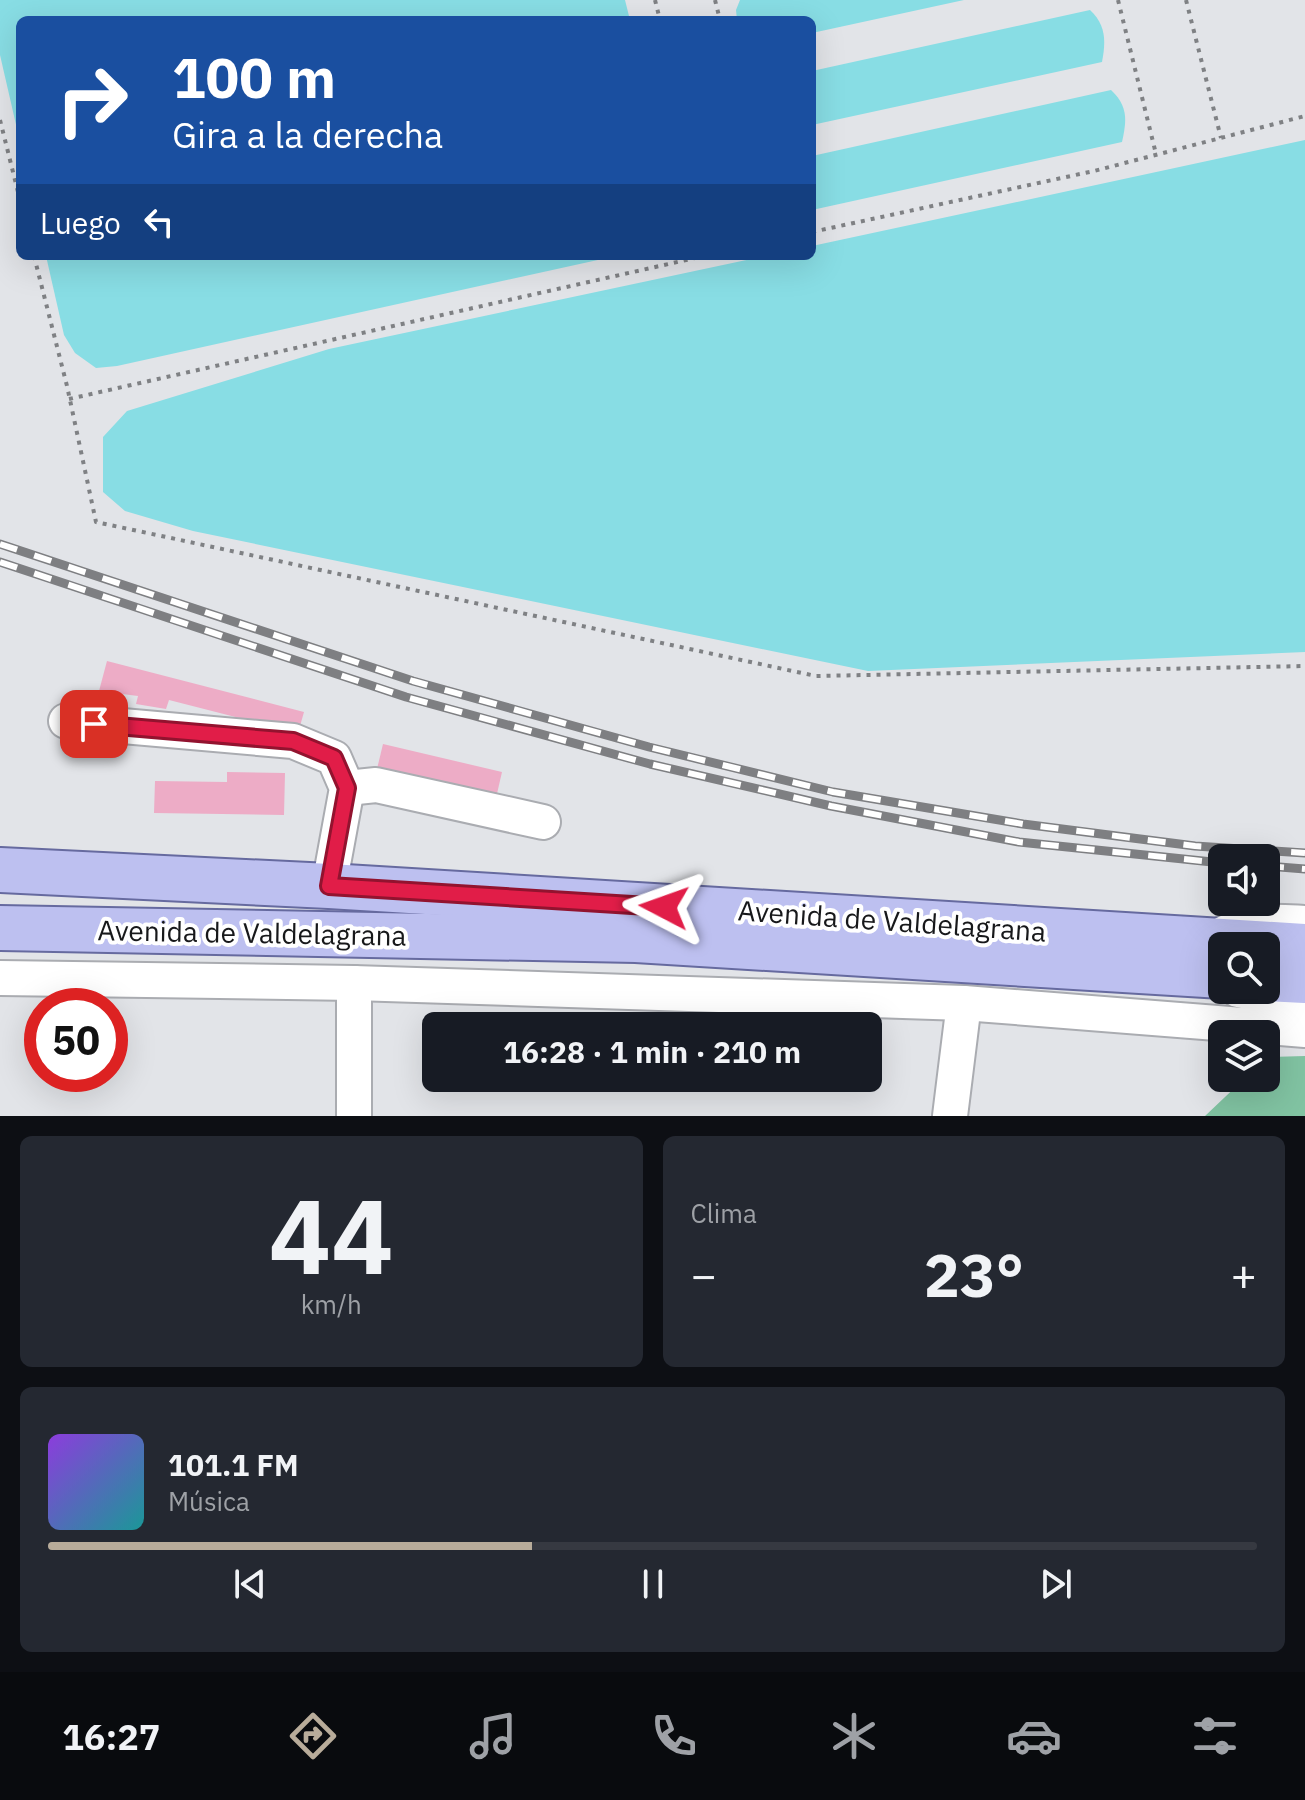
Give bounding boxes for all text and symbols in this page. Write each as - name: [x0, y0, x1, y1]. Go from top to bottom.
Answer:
- text: 100 m: [172, 41, 336, 113]
- icon: right: [40, 48, 144, 152]
- text: Gira a la derecha: [172, 111, 443, 158]
- icon: left: [137, 200, 181, 244]
- text: Luego: [40, 203, 121, 242]
- pin: [60, 690, 128, 758]
- icon: arrive: [72, 702, 116, 746]
- map controls: [1208, 844, 1280, 1092]
- button: sound: [1208, 844, 1280, 916]
- position arrow: [622, 865, 706, 949]
- street label: Avenida de Valdelagrana: [737, 891, 1047, 950]
- street label: Avenida de Valdelagrana: [97, 911, 407, 954]
- button: search: [1208, 932, 1280, 1004]
- speed limit sign: 50: [24, 988, 128, 1092]
- button: layers: [1208, 1020, 1280, 1092]
- text: 16:28 · 1 min · 210 m: [503, 1032, 801, 1071]
- text: 44: [269, 1167, 394, 1303]
- text: Clima: [691, 1196, 757, 1230]
- text: 23°: [924, 1235, 1024, 1314]
- text: −: [691, 1246, 717, 1303]
- text: +: [1231, 1246, 1257, 1303]
- text: km/h: [301, 1287, 362, 1321]
- text: 101.1 FM: [168, 1445, 299, 1484]
- text: Música: [168, 1484, 250, 1518]
- icon: previous: [228, 1562, 272, 1606]
- icon: pause: [631, 1562, 675, 1606]
- icon: next: [1034, 1562, 1078, 1606]
- icon: directions: [285, 1708, 341, 1764]
- icon: music: [465, 1708, 521, 1764]
- icon: phone: [646, 1708, 702, 1764]
- icon: climate: [826, 1708, 882, 1764]
- icon: car: [1006, 1708, 1062, 1764]
- icon: filters: [1187, 1708, 1243, 1764]
- text: 16:27: [62, 1713, 160, 1760]

